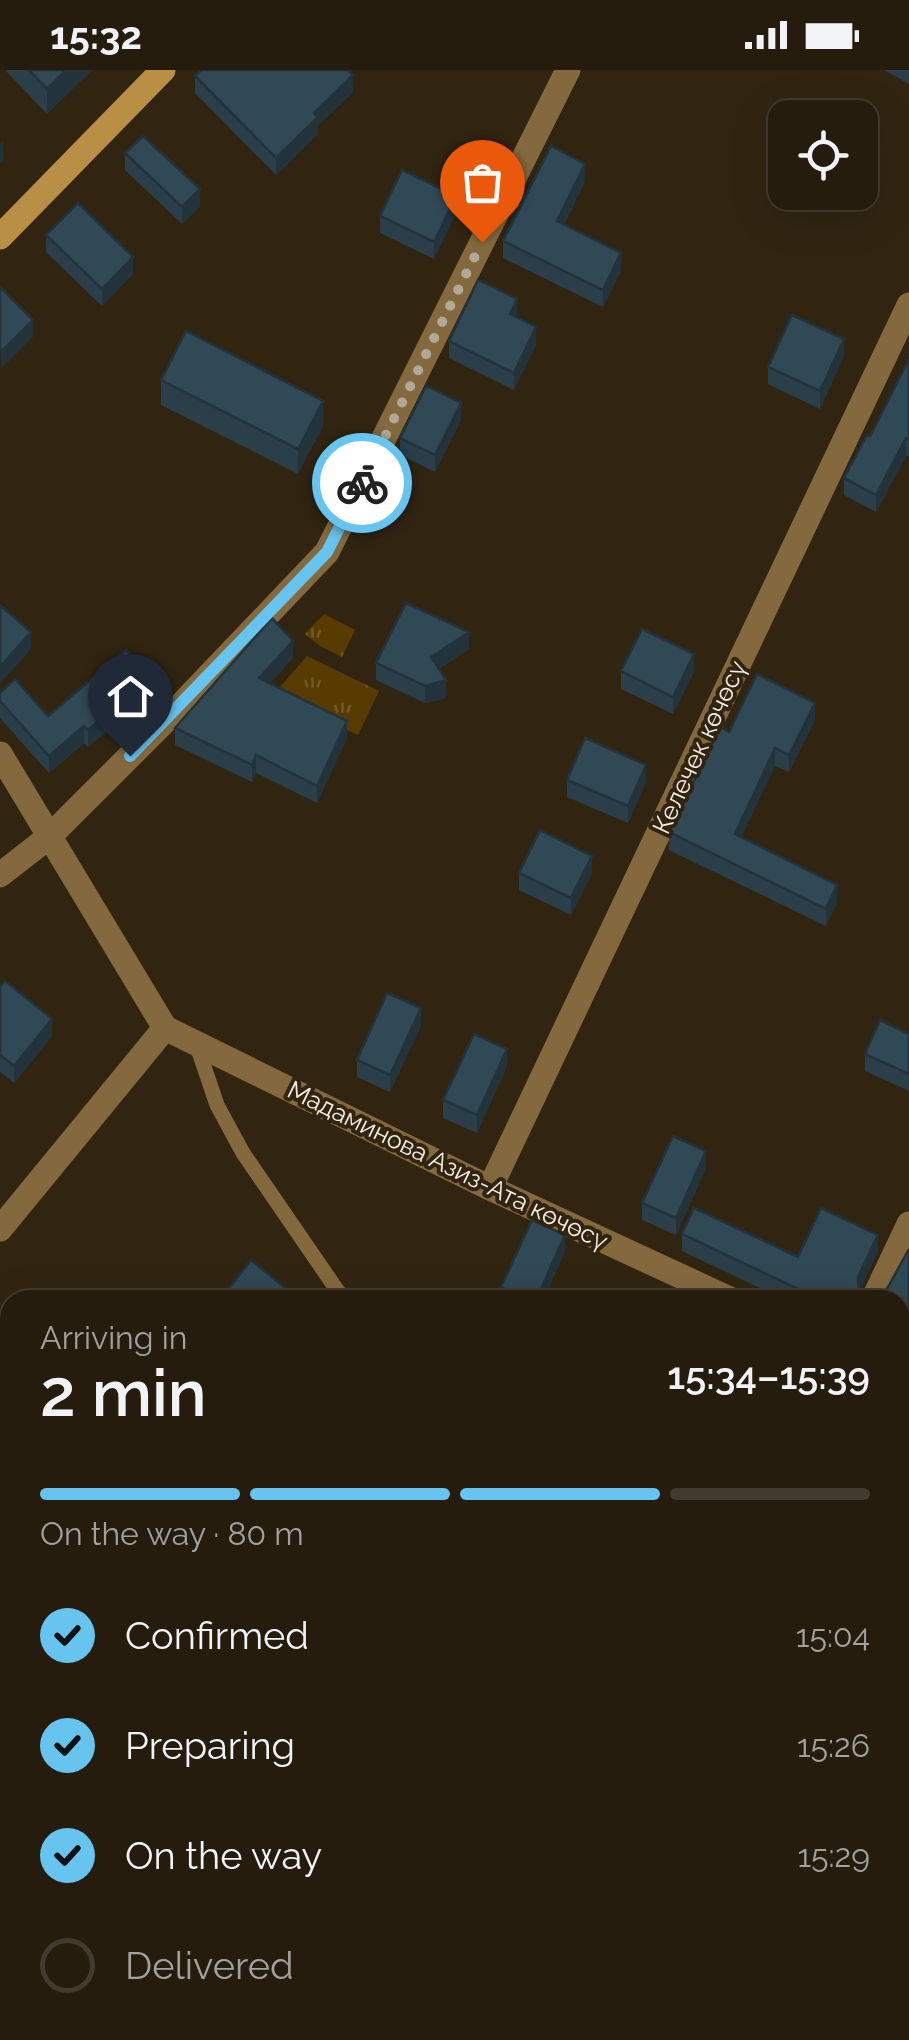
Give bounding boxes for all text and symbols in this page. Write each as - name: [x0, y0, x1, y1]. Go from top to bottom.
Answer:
- text: 15:32: [50, 13, 142, 58]
- map controls: [768, 100, 878, 210]
- button: locate: [768, 100, 878, 210]
- pin: [440, 140, 525, 243]
- icon: bag: [455, 155, 510, 210]
- courier: [312, 433, 412, 533]
- icon: bike: [335, 456, 390, 511]
- pin: [88, 654, 173, 757]
- street label: Келечек көчөсү: [646, 656, 752, 838]
- icon: home: [103, 669, 158, 724]
- street label: Мадаминова Азиз-Ата көчөсү: [283, 1074, 613, 1256]
- text: Arriving in: [40, 1319, 187, 1356]
- text: 15:34–15:39: [667, 1353, 870, 1398]
- text: 2 min: [40, 1355, 207, 1431]
- text: On the way · 80 m: [40, 1515, 304, 1552]
- icon: check: [40, 1608, 95, 1663]
- text: Confirmed: [125, 1613, 309, 1658]
- text: 15:04: [796, 1617, 870, 1654]
- icon: check: [40, 1718, 95, 1773]
- text: Preparing: [125, 1723, 295, 1768]
- text: 15:26: [797, 1727, 870, 1764]
- icon: check: [40, 1828, 95, 1883]
- text: On the way: [125, 1833, 322, 1878]
- text: 15:29: [797, 1837, 870, 1874]
- text: Delivered: [125, 1943, 294, 1988]

